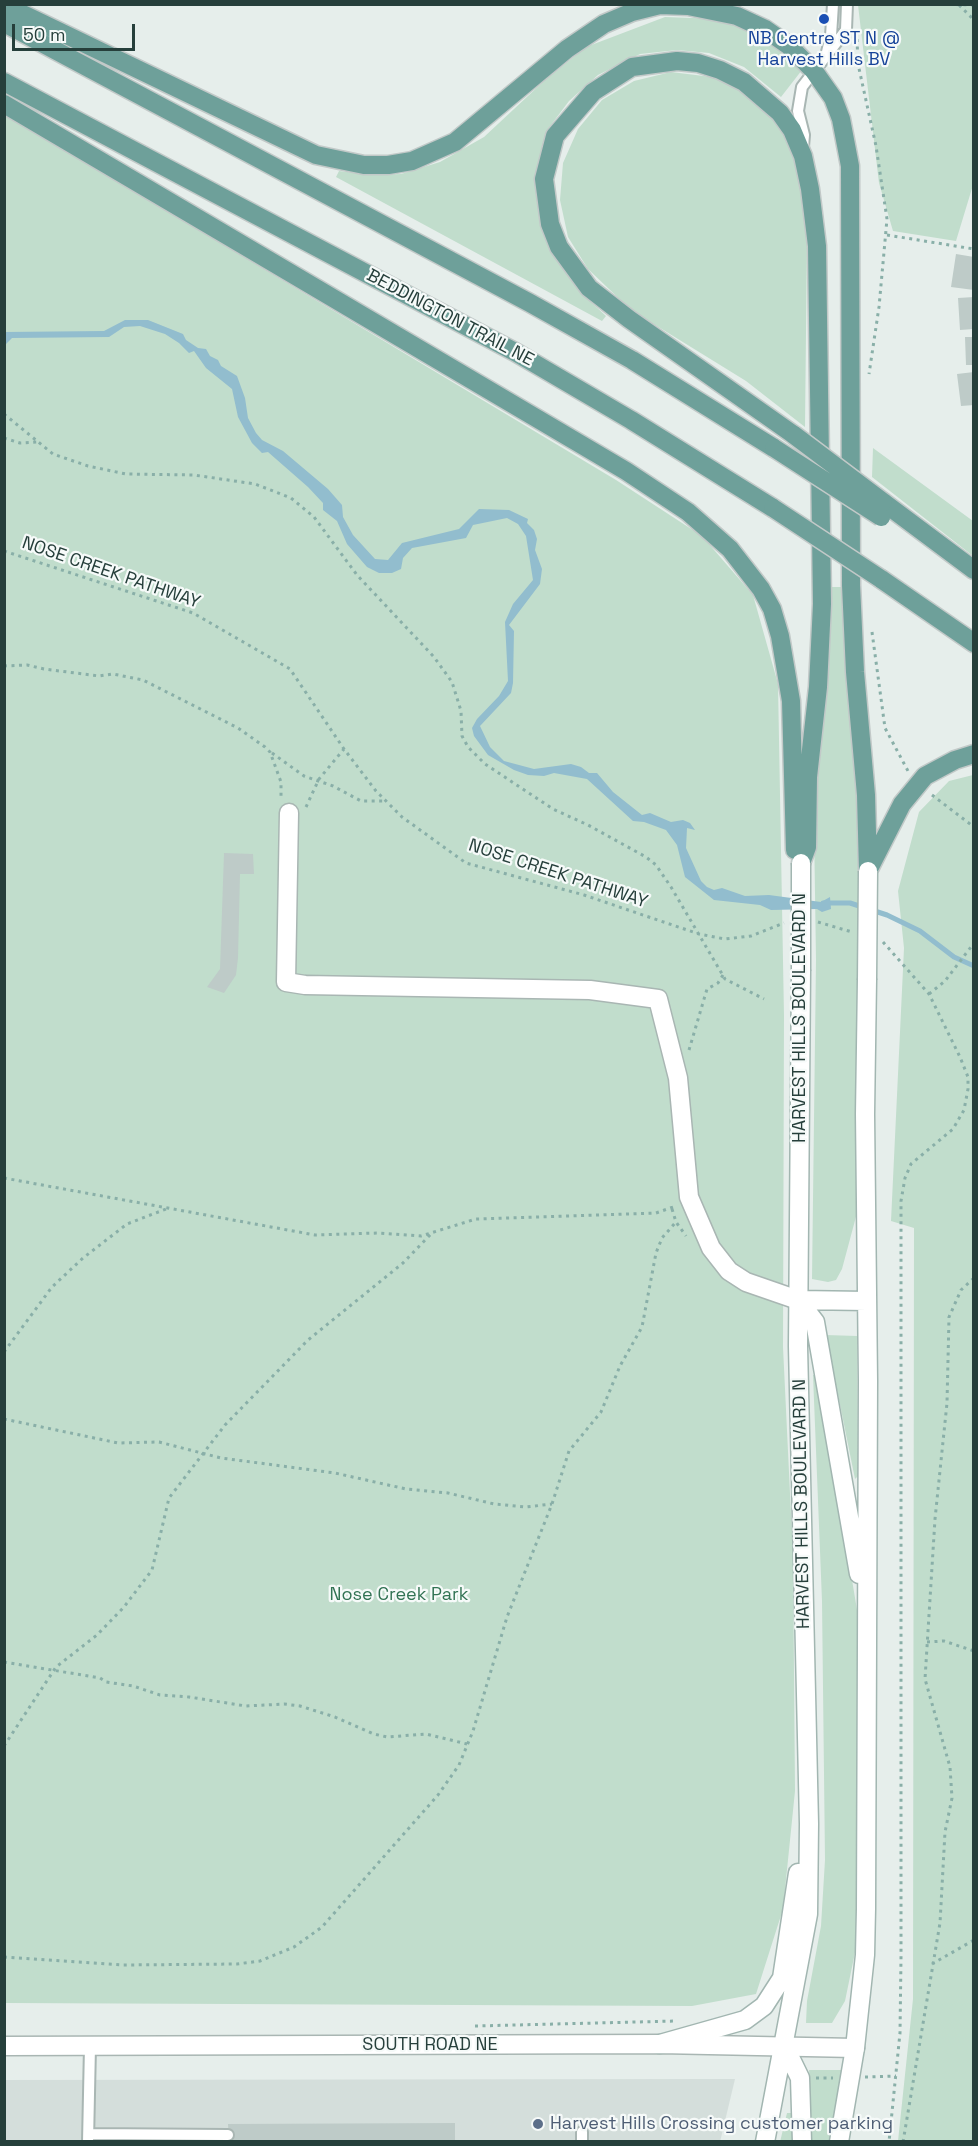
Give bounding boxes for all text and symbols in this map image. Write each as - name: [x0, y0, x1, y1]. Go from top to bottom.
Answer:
- scale bar: [15, 12, 138, 50]
- marker: NB Centre ST N @ Harvest Hills BV: [817, 12, 831, 26]
- text: 50 m: [23, 23, 65, 46]
- place label: NB Centre ST N @ Harvest Hills BV: [748, 28, 900, 70]
- street label: BEDDINGTON TRAIL NE: [363, 265, 537, 371]
- street label: NOSE CREEK PATHWAY: [19, 532, 203, 614]
- street label: NOSE CREEK PATHWAY: [466, 835, 650, 913]
- street label: HARVEST HILLS BOULEVARD N: [789, 893, 811, 1143]
- street label: HARVEST HILLS BOULEVARD N: [789, 1379, 815, 1629]
- park label: Nose Creek Park: [330, 1584, 468, 1606]
- street label: SOUTH ROAD NE: [362, 2034, 498, 2056]
- place label: Harvest Hills Crossing customer parking: [550, 2113, 893, 2135]
- marker: Harvest Hills Crossing customer parking: [531, 2117, 545, 2131]

